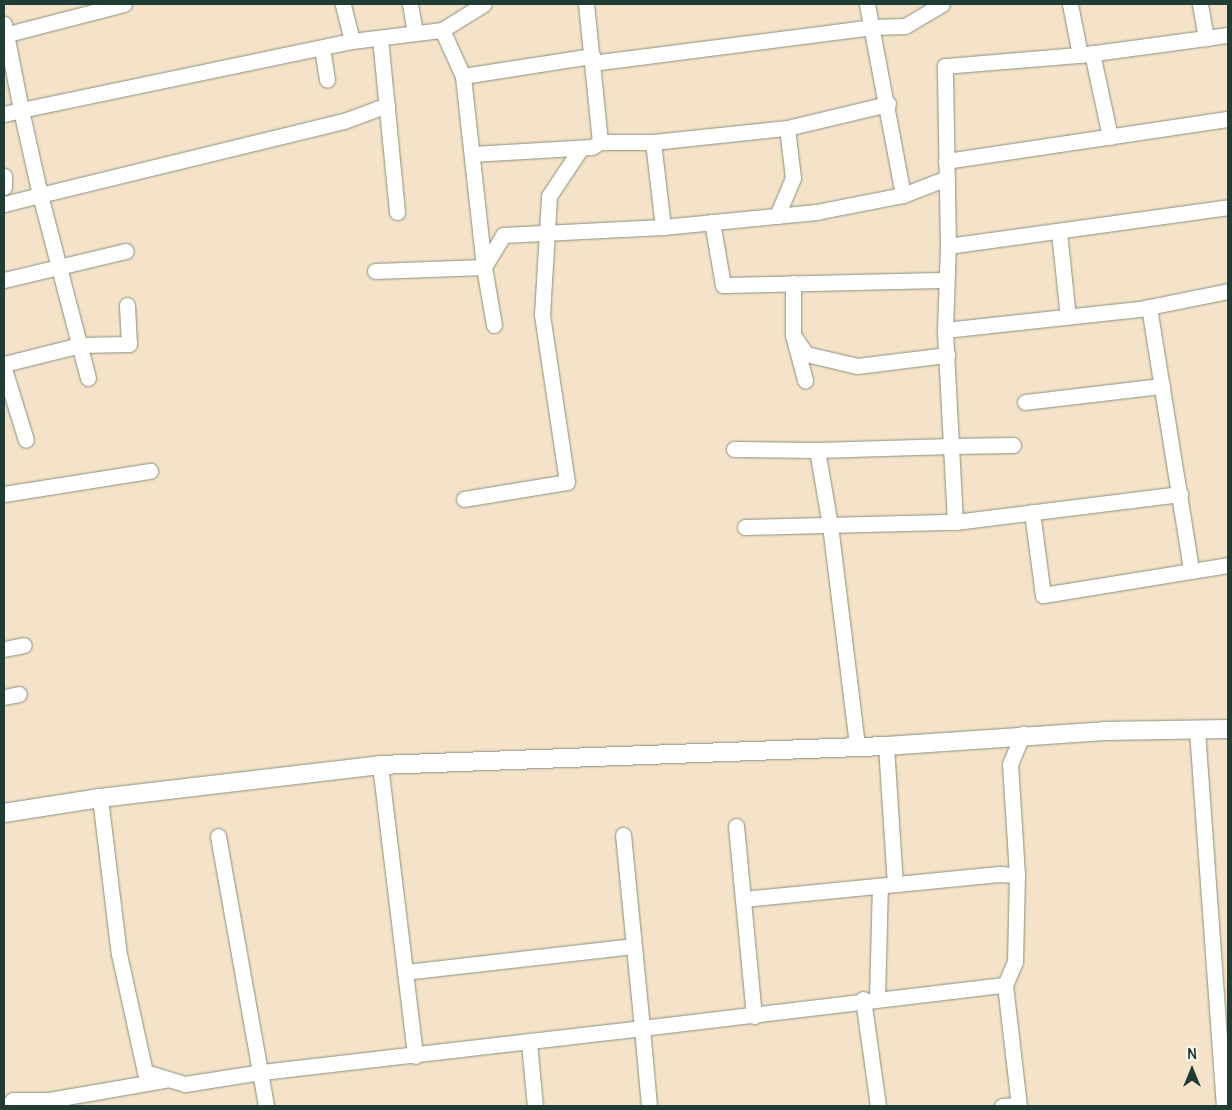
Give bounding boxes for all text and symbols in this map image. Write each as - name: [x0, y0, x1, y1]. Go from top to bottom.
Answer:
- north arrow: [1167, 1045, 1217, 1095]
- text: N: [1187, 1046, 1197, 1063]

